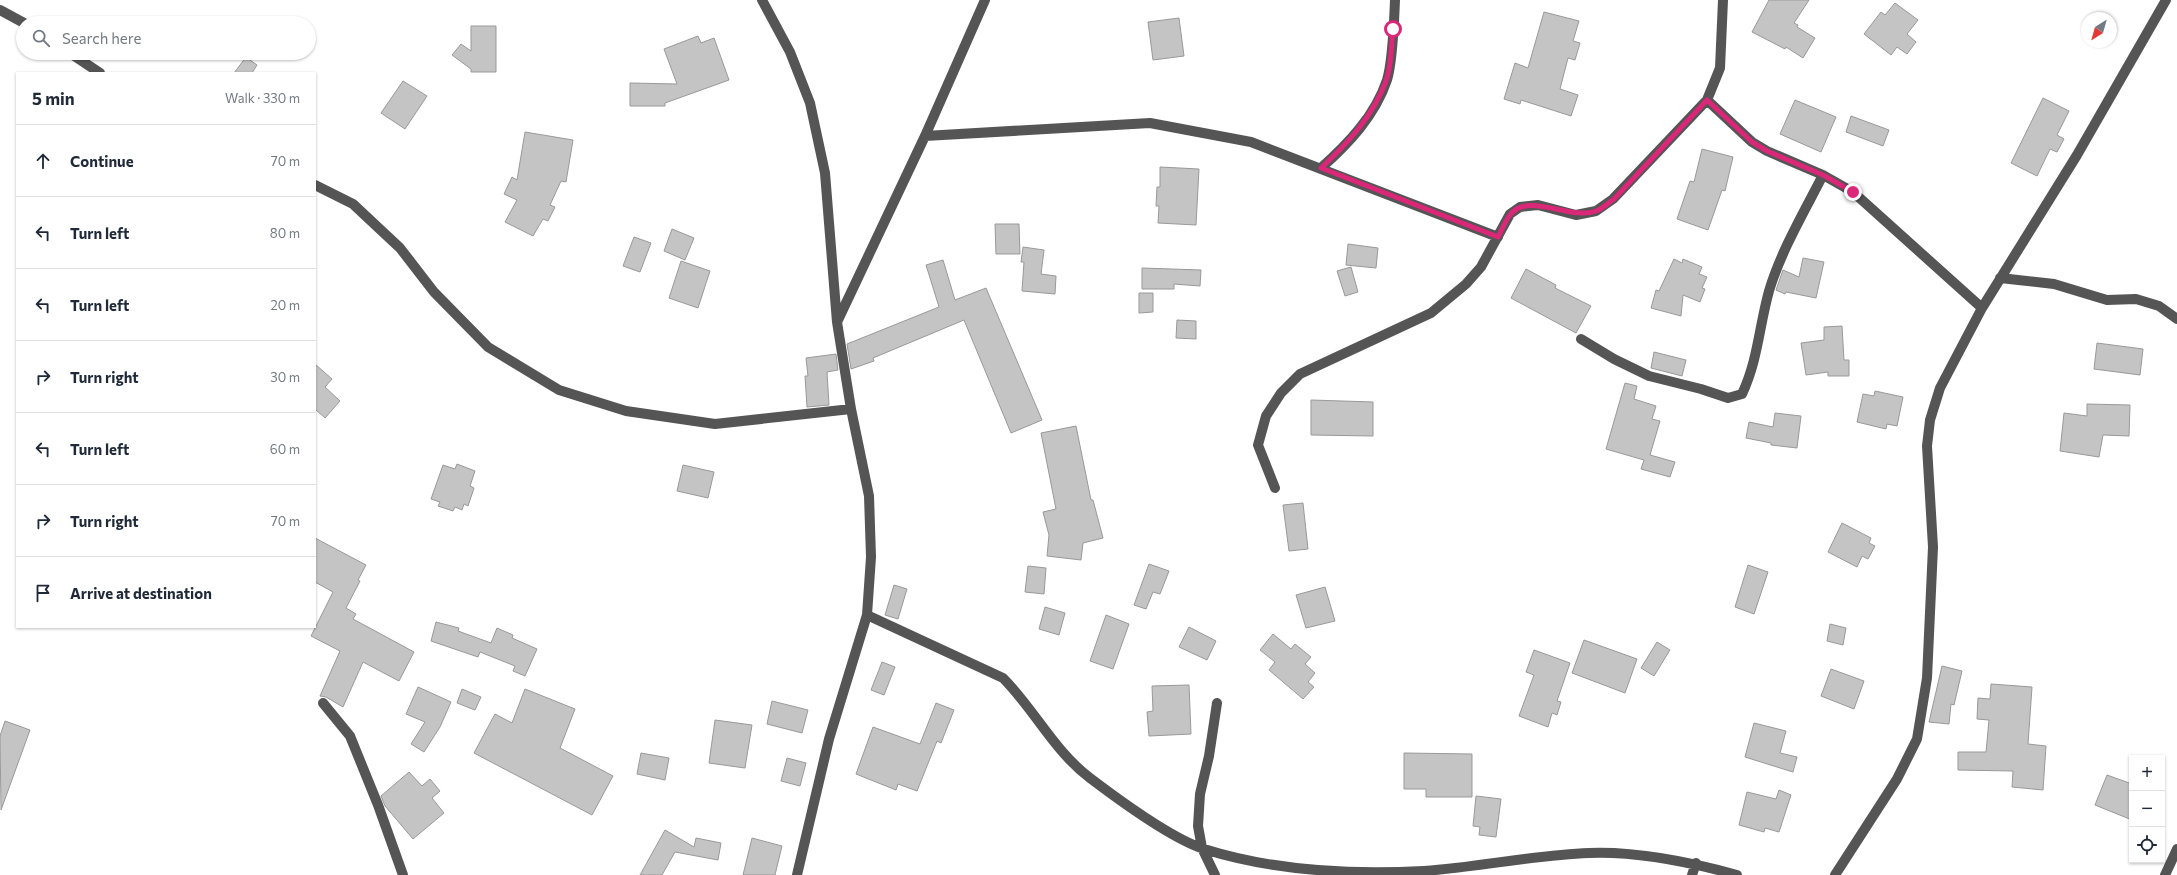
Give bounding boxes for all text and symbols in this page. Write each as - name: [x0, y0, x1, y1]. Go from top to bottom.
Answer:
- north arrow: [2081, 12, 2117, 48]
- search box: [16, 16, 316, 60]
- route start: [1384, 20, 1402, 38]
- icon: search: [30, 27, 52, 49]
- text: Search here: [62, 29, 141, 47]
- text: 5 min: [32, 88, 75, 109]
- text: Walk · 330 m: [225, 90, 300, 106]
- icon: ahead: [32, 150, 54, 172]
- text: Continue: [70, 152, 134, 170]
- text: 70 m: [271, 153, 300, 169]
- route end: [1844, 183, 1862, 201]
- icon: left: [32, 222, 54, 244]
- text: Turn left: [70, 224, 129, 242]
- text: 80 m: [270, 225, 300, 241]
- icon: left: [32, 294, 54, 316]
- text: Turn left: [70, 296, 129, 314]
- text: 20 m: [271, 297, 300, 313]
- icon: right: [32, 366, 54, 388]
- text: Turn right: [70, 368, 139, 386]
- text: 30 m: [270, 369, 300, 385]
- icon: left: [32, 438, 54, 460]
- text: Turn left: [70, 440, 129, 458]
- text: 60 m: [270, 441, 300, 457]
- icon: right: [32, 510, 54, 532]
- text: Turn right: [70, 512, 139, 530]
- text: 70 m: [271, 513, 300, 529]
- icon: arrive: [32, 582, 54, 604]
- text: Arrive at destination: [70, 584, 212, 602]
- map controls: [2129, 755, 2165, 863]
- button: +: [2129, 755, 2165, 791]
- button: −: [2129, 791, 2165, 827]
- button: locate: [2129, 827, 2165, 863]

